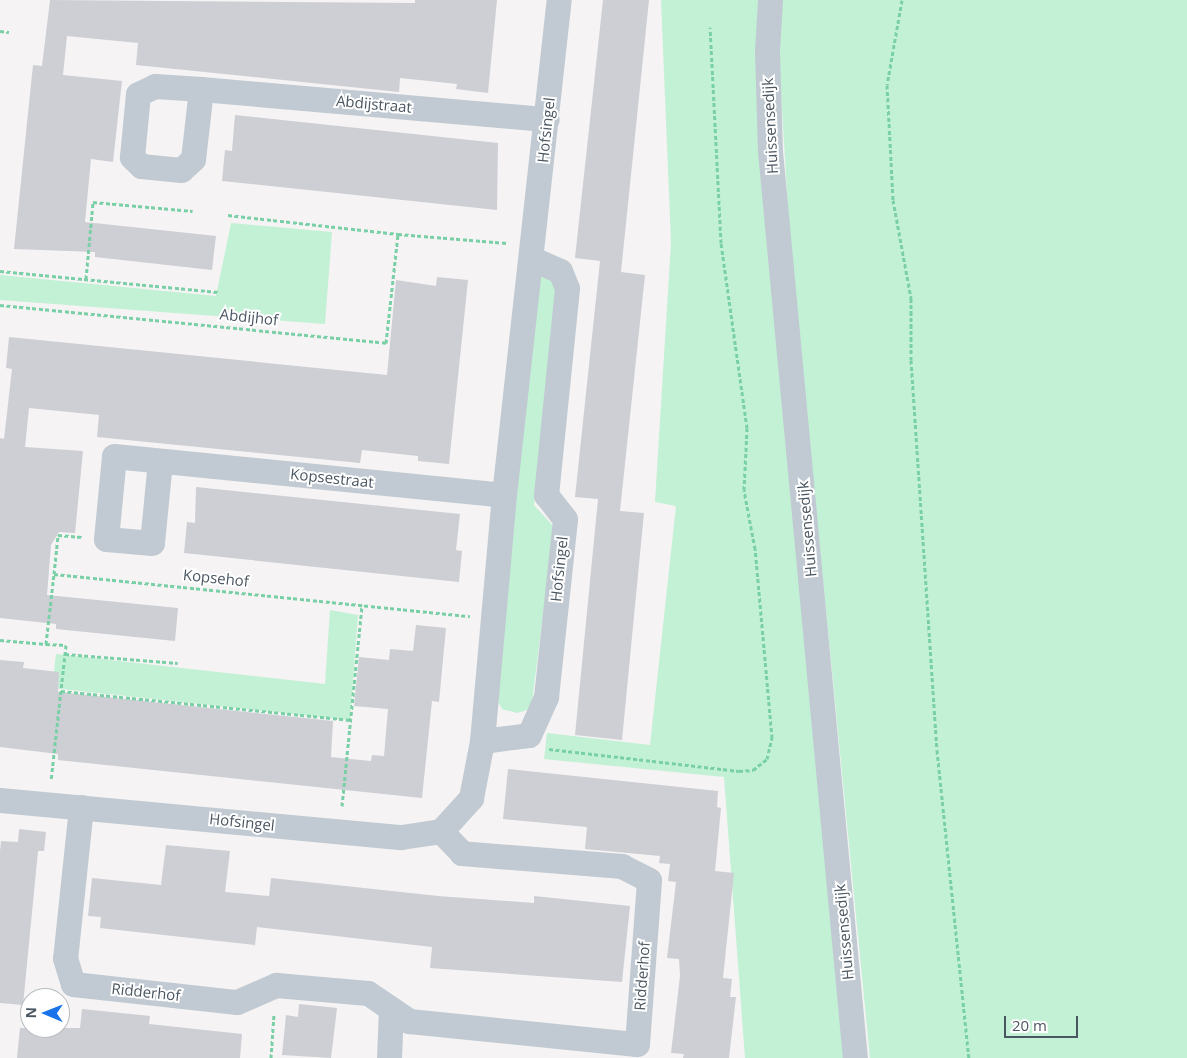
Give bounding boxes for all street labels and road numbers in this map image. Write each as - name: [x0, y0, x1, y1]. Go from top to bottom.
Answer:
- street label: Huissensedijk: [758, 78, 782, 174]
- street label: Abdijstraat: [335, 92, 413, 116]
- street label: Hofsingel: [534, 96, 558, 164]
- street label: Abdijhof: [219, 305, 279, 329]
- street label: Kopsestraat: [289, 465, 375, 491]
- street label: Huissensedijk: [794, 480, 820, 578]
- street label: Hofsingel: [547, 535, 571, 603]
- street label: Kopsehof: [182, 566, 250, 590]
- street label: Hofsingel: [208, 810, 276, 834]
- street label: Huissensedijk: [831, 883, 857, 981]
- street label: Ridderhof: [631, 941, 653, 1011]
- street label: Ridderhof: [111, 979, 181, 1005]

